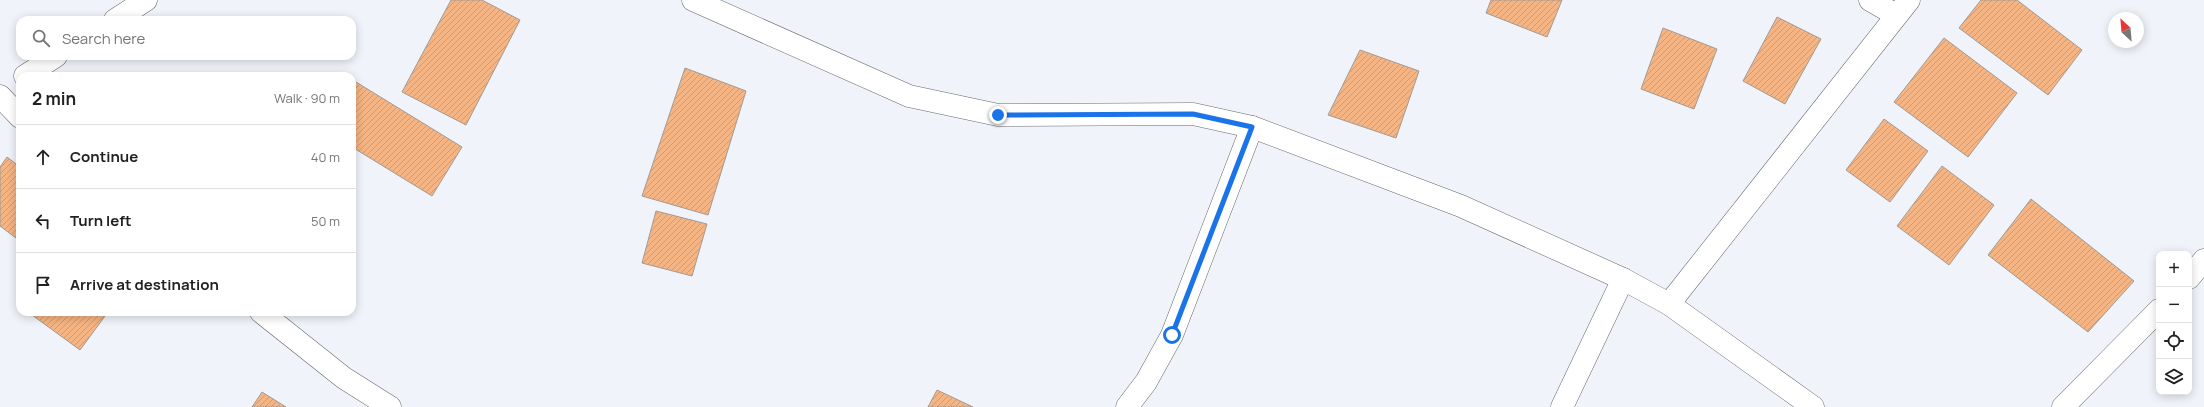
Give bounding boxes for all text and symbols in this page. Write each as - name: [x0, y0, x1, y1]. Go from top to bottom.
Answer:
- north arrow: [2108, 12, 2144, 48]
- search box: [16, 16, 356, 60]
- icon: search: [30, 27, 52, 49]
- text: Search here: [62, 28, 145, 49]
- text: 2 min: [32, 87, 76, 110]
- text: Walk · 90 m: [274, 89, 340, 107]
- route end: [989, 106, 1007, 124]
- icon: ahead: [32, 146, 54, 168]
- text: Continue: [70, 146, 138, 167]
- text: 40 m: [311, 148, 340, 166]
- icon: left: [32, 210, 54, 232]
- text: Turn left: [70, 210, 132, 231]
- text: 50 m: [311, 212, 340, 230]
- map controls: [2156, 251, 2192, 395]
- button: +: [2156, 251, 2192, 287]
- icon: arrive: [32, 274, 54, 296]
- text: Arrive at destination: [70, 274, 219, 295]
- button: −: [2156, 287, 2192, 323]
- button: locate: [2156, 323, 2192, 359]
- route start: [1163, 326, 1181, 344]
- button: layers: [2156, 359, 2192, 395]

